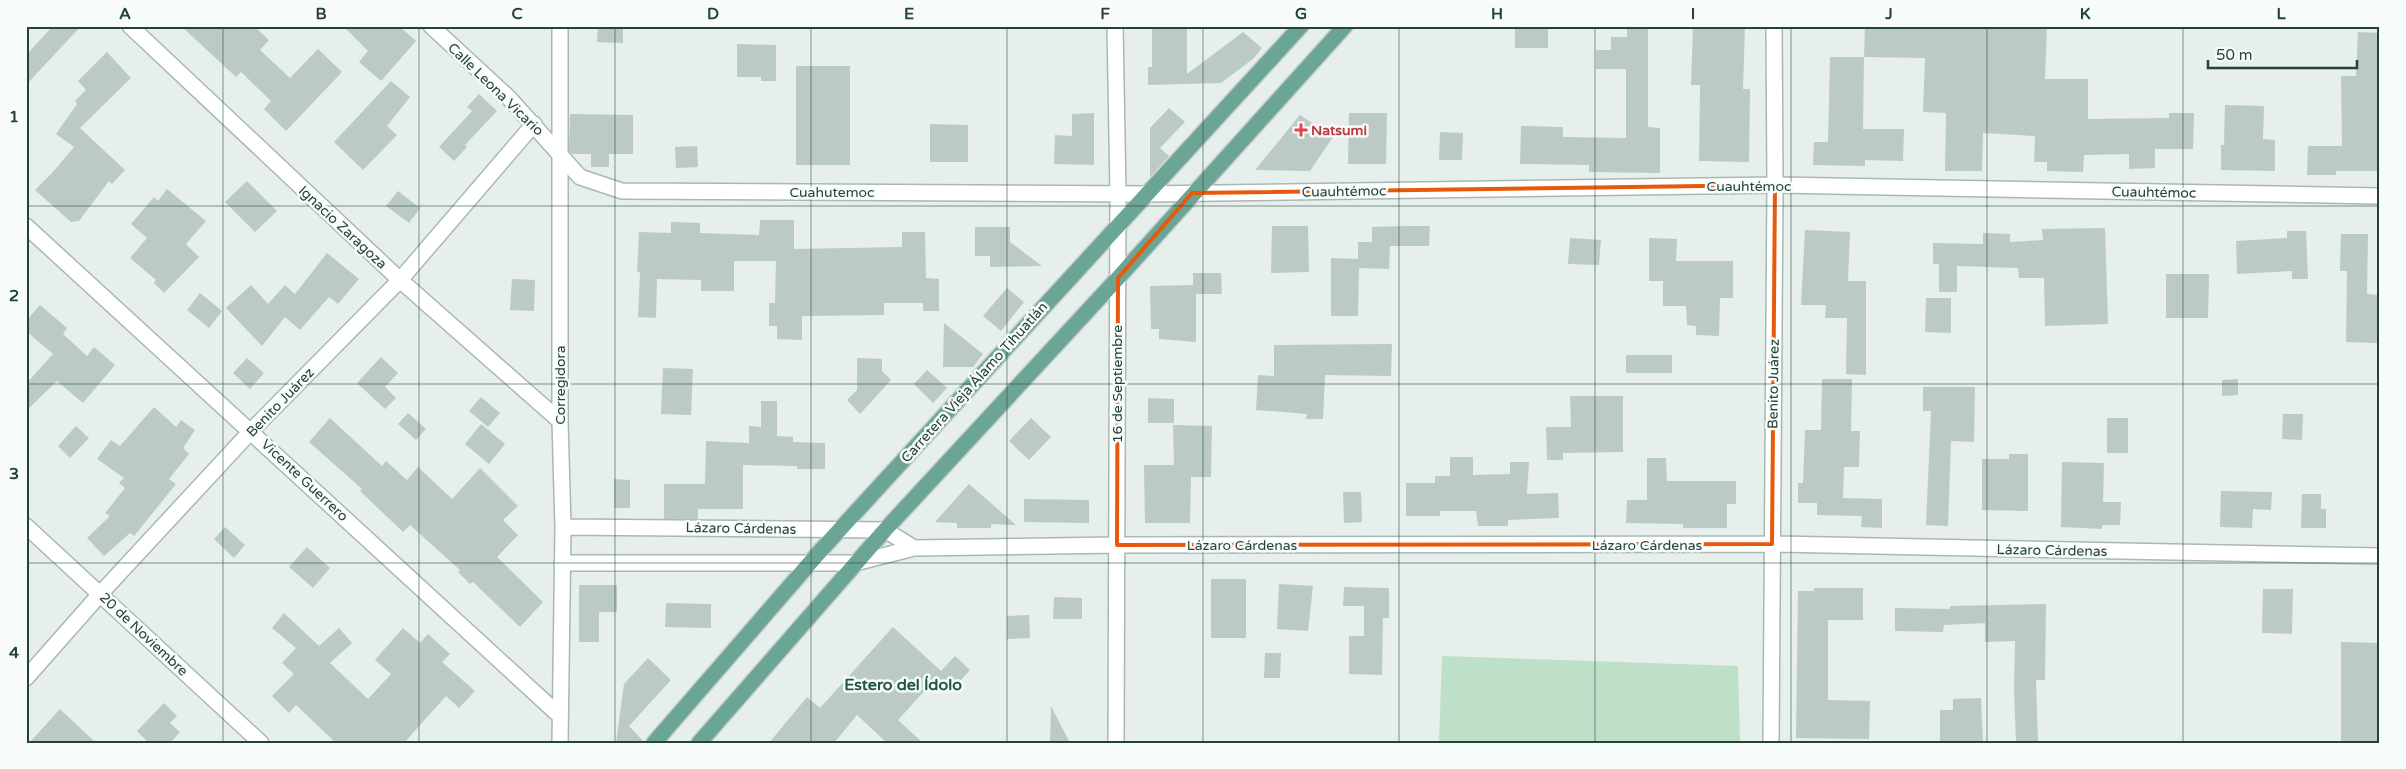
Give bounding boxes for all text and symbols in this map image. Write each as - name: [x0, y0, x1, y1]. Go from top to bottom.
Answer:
- text: A: [119, 4, 131, 24]
- text: B: [315, 4, 327, 24]
- text: C: [511, 4, 523, 24]
- text: D: [707, 4, 719, 24]
- text: E: [904, 4, 914, 24]
- text: F: [1100, 4, 1110, 24]
- text: G: [1295, 4, 1307, 24]
- text: H: [1491, 4, 1503, 24]
- text: I: [1691, 4, 1695, 24]
- text: J: [1884, 4, 1893, 24]
- text: K: [2080, 4, 2091, 24]
- text: L: [2276, 4, 2286, 24]
- scale bar: [2208, 38, 2357, 70]
- street label: Calle Leona Vicario: [444, 39, 547, 139]
- text: 50 m: [2216, 46, 2253, 64]
- text: 1: [9, 107, 19, 127]
- place label: Natsumi: [1311, 122, 1367, 139]
- marker: Natsumi: [1295, 124, 1307, 136]
- street label: Cuauhtémoc: [1707, 178, 1791, 195]
- street label: Ignacio Zaragoza: [295, 182, 390, 273]
- street label: Cuauhtémoc: [1301, 182, 1387, 201]
- street label: Cuauhtémoc: [2111, 183, 2197, 202]
- street label: Cuahutemoc: [790, 184, 874, 201]
- text: 2: [9, 286, 19, 306]
- street label: Carretera Vieja Álamo Tihuatlán: [898, 298, 1051, 466]
- street label: 16 de Septiembre: [1109, 325, 1126, 443]
- street label: Benito Juárez: [1764, 339, 1783, 429]
- street label: Corregidora: [552, 345, 569, 425]
- street label: Benito Juárez: [243, 364, 318, 441]
- street label: Vicente Guerrero: [258, 436, 352, 525]
- text: 3: [9, 464, 19, 484]
- street label: Lázaro Cárdenas: [685, 519, 797, 538]
- street label: Lázaro Cárdenas: [1187, 537, 1298, 554]
- street label: Lázaro Cárdenas: [1592, 537, 1703, 554]
- street label: Lázaro Cárdenas: [1996, 541, 2108, 560]
- street label: 20 de Noviembre: [96, 589, 191, 680]
- text: 4: [9, 643, 19, 663]
- district label: Estero del Ídolo: [844, 675, 962, 695]

